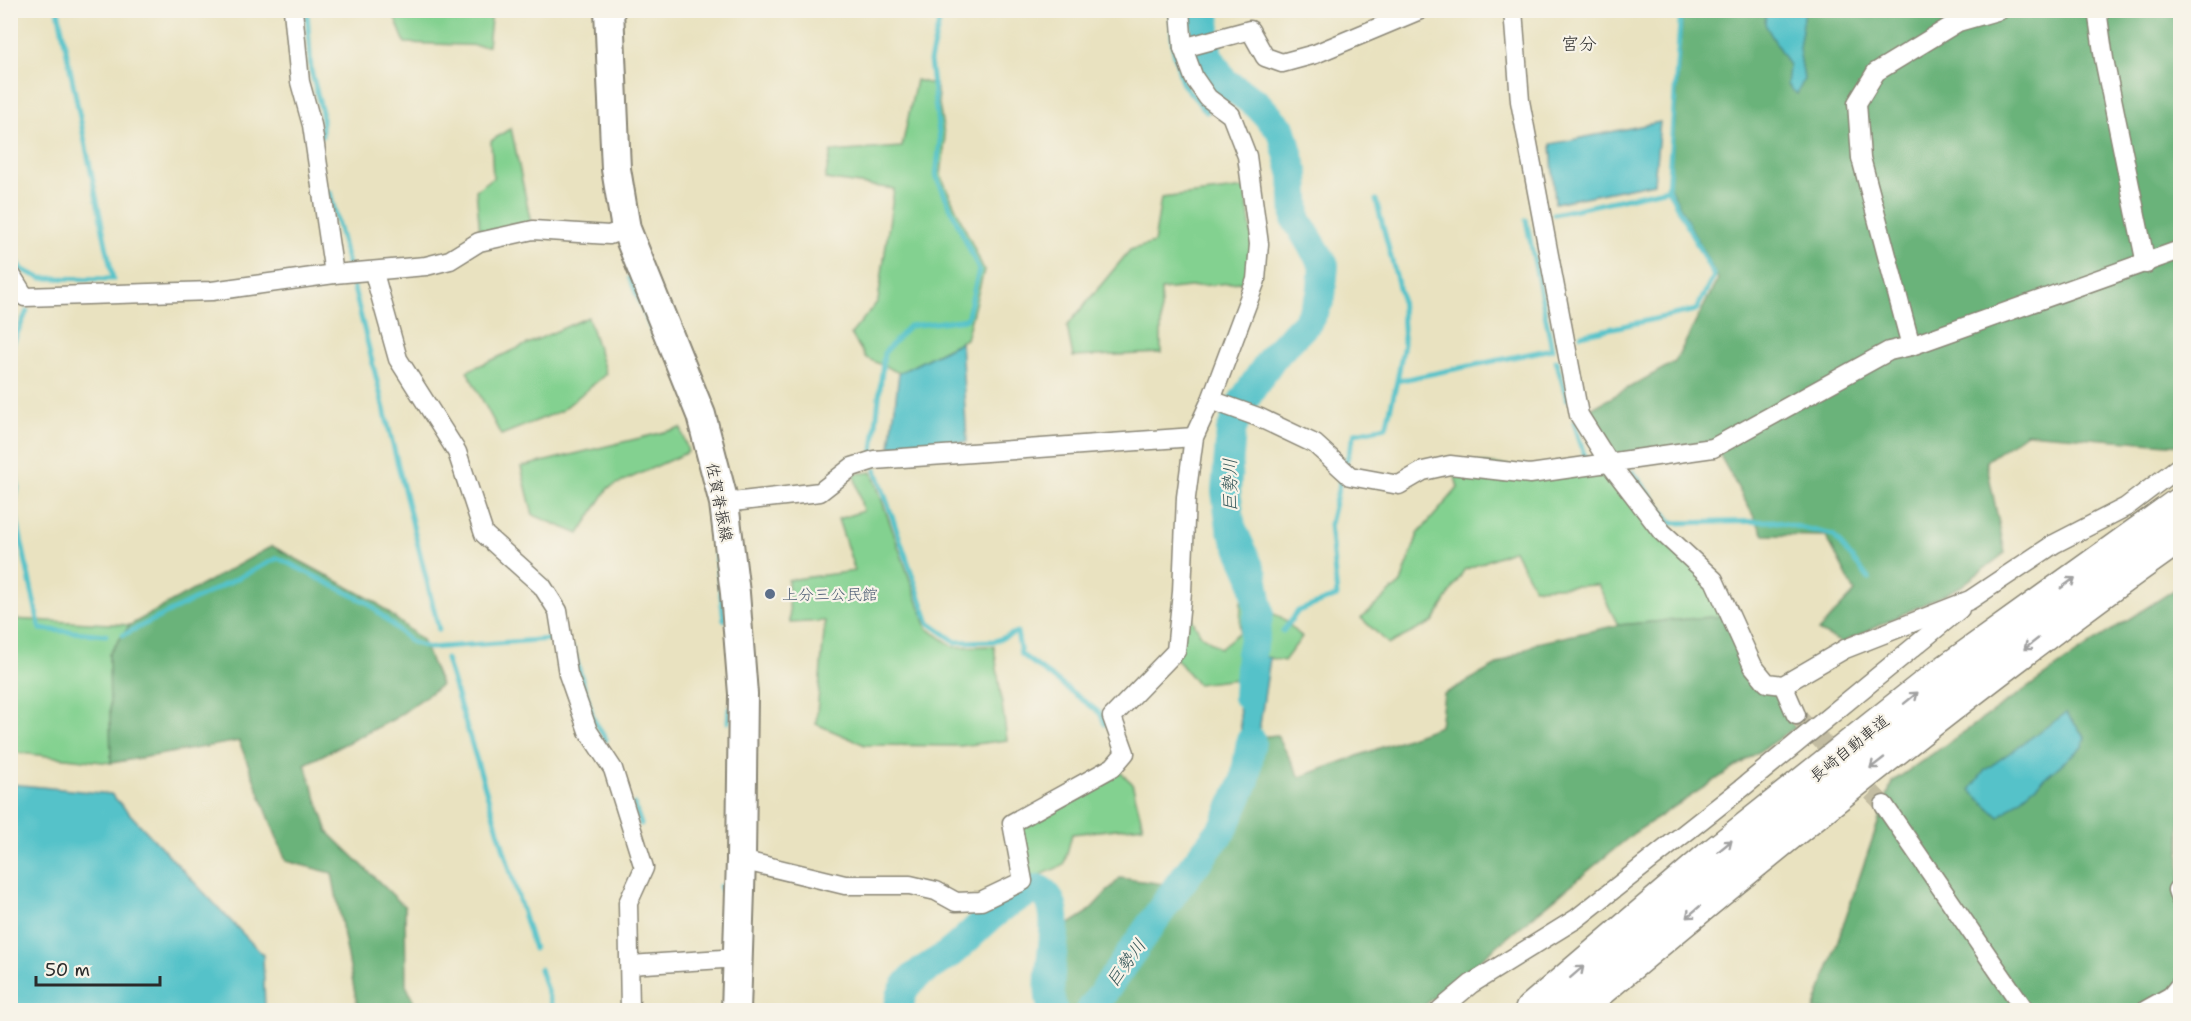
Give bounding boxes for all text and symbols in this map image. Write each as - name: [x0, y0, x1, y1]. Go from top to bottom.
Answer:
- district label: 宮分: [1561, 32, 1597, 56]
- water label: 巨勢川: [1218, 458, 1242, 512]
- street label: 佐賀脊振線: [702, 461, 737, 543]
- one-way arrow: [2060, 577, 2076, 590]
- place label: 上分三公民館: [782, 584, 878, 605]
- marker: 上分三公民館: [763, 587, 777, 601]
- one-way arrow: [2024, 637, 2040, 650]
- one-way arrow: [1902, 692, 1918, 705]
- street label: 長崎自動車道: [1805, 710, 1893, 787]
- one-way arrow: [1869, 756, 1885, 769]
- one-way arrow: [1717, 840, 1733, 853]
- one-way arrow: [1686, 905, 1701, 919]
- water label: 巨勢川: [1100, 934, 1152, 992]
- scale bar: [36, 949, 160, 987]
- text: 50 m: [45, 958, 90, 982]
- one-way arrow: [1569, 966, 1585, 979]

